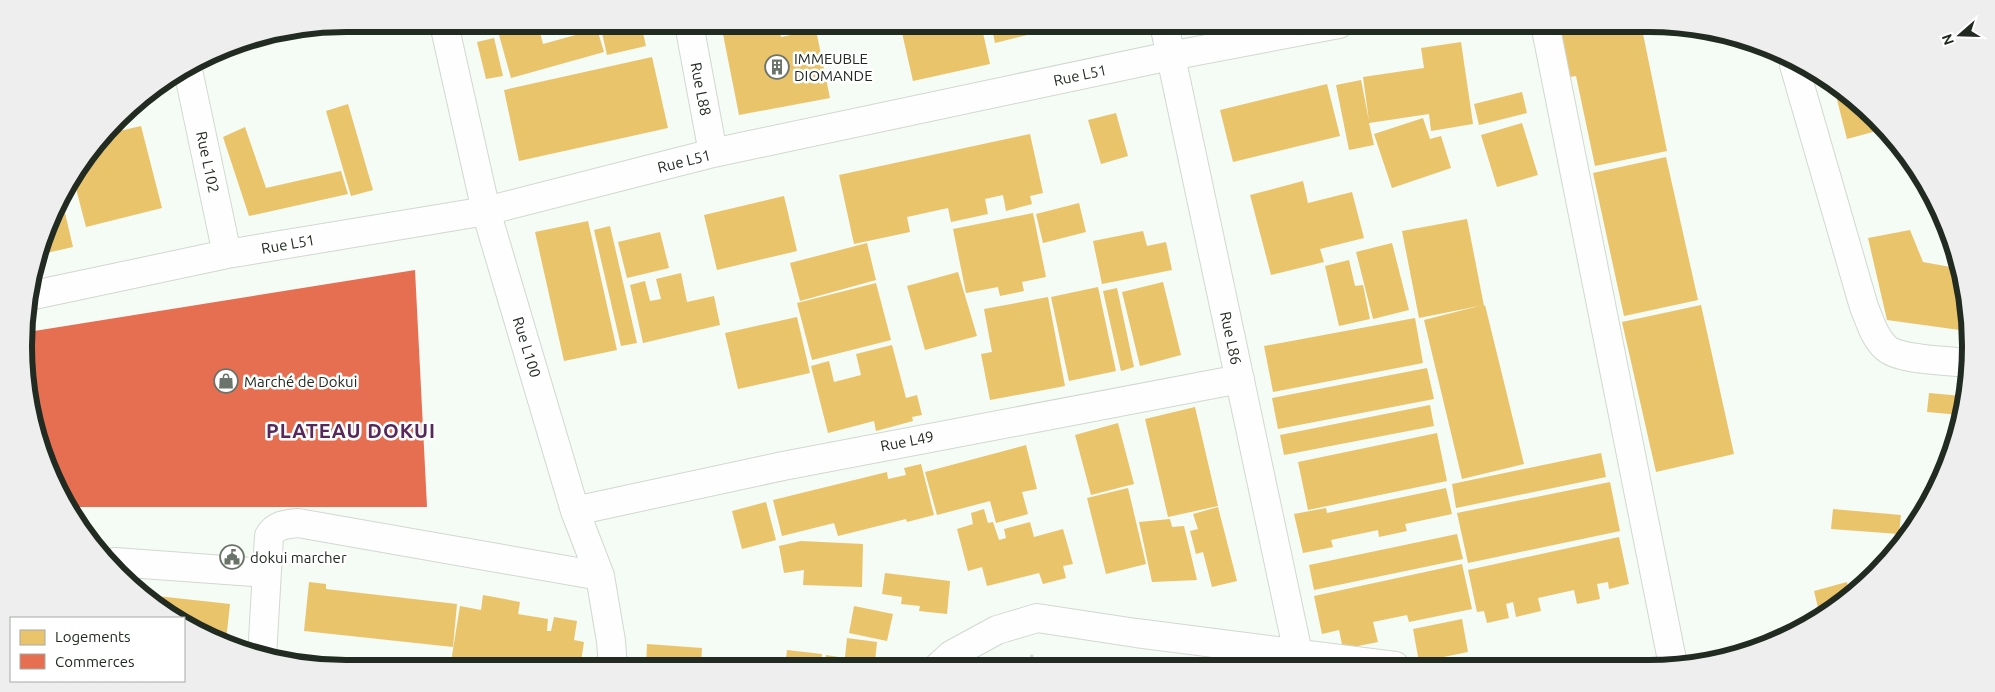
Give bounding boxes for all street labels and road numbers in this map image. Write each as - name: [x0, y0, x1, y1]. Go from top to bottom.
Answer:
- street label: Rue L88: [687, 61, 715, 117]
- street label: Rue L51: [1052, 61, 1108, 89]
- street label: Rue L102: [193, 130, 223, 194]
- street label: Rue L51: [656, 146, 712, 176]
- street label: Rue L51: [260, 231, 316, 257]
- street label: Rue L86: [1217, 310, 1245, 366]
- street label: Rue L100: [510, 315, 544, 379]
- street label: Rue L49: [879, 427, 935, 455]

